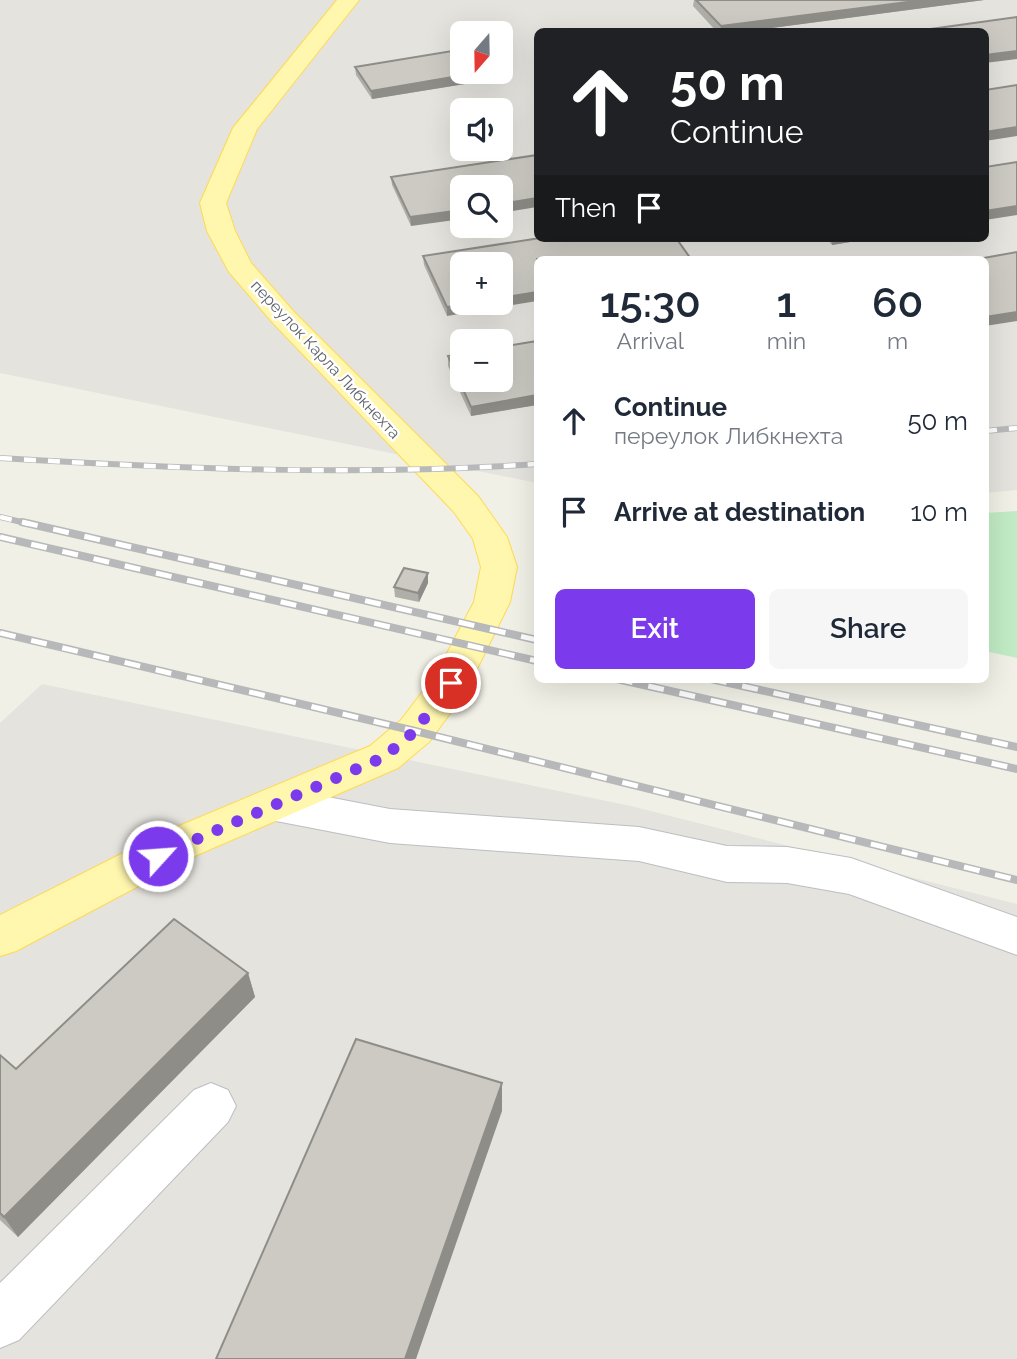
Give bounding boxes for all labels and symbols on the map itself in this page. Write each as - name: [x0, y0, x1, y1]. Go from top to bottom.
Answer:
- north arrow: [450, 21, 513, 84]
- street label: переулок Карла Либкнехта: [247, 276, 404, 443]
- pin: [421, 653, 481, 713]
- position arrow: [121, 819, 195, 893]

